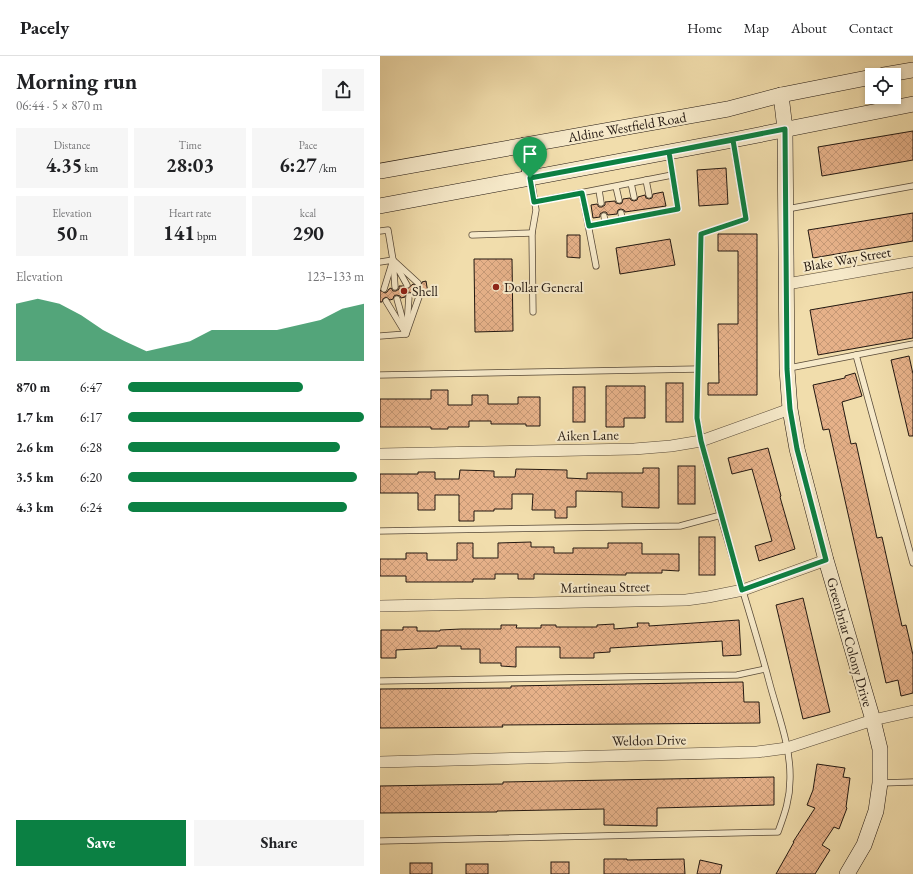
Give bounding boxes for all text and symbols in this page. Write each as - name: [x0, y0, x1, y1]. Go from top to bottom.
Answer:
- text: Pacely: [20, 15, 69, 40]
- text: Home: [687, 19, 722, 37]
- text: Map: [744, 19, 769, 37]
- text: About: [791, 19, 827, 37]
- text: Contact: [849, 19, 893, 37]
- text: Morning run: [16, 67, 137, 96]
- map controls: [865, 68, 901, 104]
- button: locate: [865, 68, 901, 104]
- button: share: [322, 69, 364, 111]
- text: 06:44 · 5 × 870 m: [16, 97, 103, 114]
- street label: Aldine Westfield Road: [565, 108, 689, 146]
- pin: [513, 137, 547, 178]
- text: Distance: [54, 138, 90, 152]
- text: Time: [179, 138, 201, 152]
- text: Pace: [299, 138, 317, 152]
- icon: arrive: [519, 143, 541, 165]
- text: 4.35: [46, 152, 82, 178]
- text: 28:03: [166, 152, 214, 178]
- text: 6:27: [279, 152, 317, 178]
- text: km: [82, 161, 98, 175]
- text: /km: [317, 161, 337, 175]
- text: Elevation: [52, 206, 92, 220]
- text: Heart rate: [169, 206, 211, 220]
- text: kcal: [300, 206, 316, 220]
- text: 50: [56, 220, 77, 246]
- text: 141: [163, 220, 195, 246]
- text: 290: [292, 220, 324, 246]
- text: m: [77, 229, 88, 243]
- text: bpm: [195, 229, 217, 243]
- street label: Blake Way Street: [802, 242, 893, 276]
- text: Elevation: [16, 268, 63, 285]
- text: 123–133 m: [307, 268, 364, 285]
- place label: Dollar General: [504, 278, 584, 296]
- place label: Shell: [412, 282, 439, 300]
- marker: Dollar General: [491, 282, 501, 292]
- marker: Shell: [399, 286, 409, 296]
- text: 870 m: [16, 379, 50, 396]
- text: 6:47: [80, 379, 102, 396]
- text: 1.7 km: [16, 409, 54, 426]
- text: 6:17: [80, 409, 102, 426]
- street label: Aiken Lane: [556, 425, 620, 445]
- text: 2.6 km: [16, 439, 54, 456]
- text: 6:28: [80, 439, 102, 456]
- text: 3.5 km: [16, 469, 54, 486]
- text: 6:20: [80, 469, 102, 486]
- text: 4.3 km: [16, 499, 54, 516]
- text: 6:24: [80, 499, 102, 516]
- street label: Greenbriar Colony Drive: [823, 575, 877, 709]
- street label: Martineau Street: [560, 577, 651, 597]
- street label: Weldon Drive: [612, 730, 687, 750]
- button: Save: [16, 820, 186, 866]
- button: Share: [194, 820, 364, 866]

